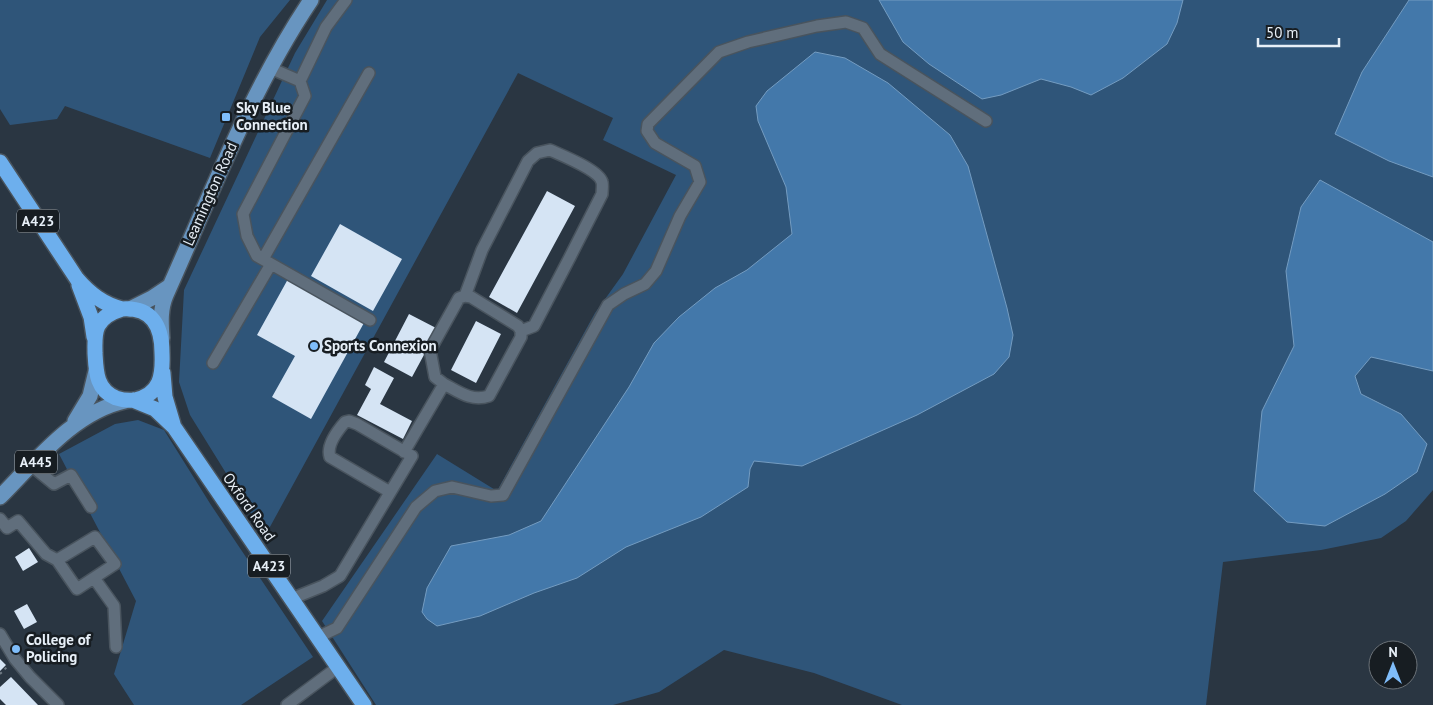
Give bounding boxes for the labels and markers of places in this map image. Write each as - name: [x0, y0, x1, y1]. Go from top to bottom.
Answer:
- place label: Sky Blue Connection: [236, 98, 308, 134]
- marker: Sky Blue Connection: [220, 111, 232, 123]
- place label: Sports Connexion: [324, 336, 437, 355]
- marker: Sports Connexion: [308, 340, 320, 352]
- place label: College of Policing: [26, 630, 92, 666]
- marker: College of Policing: [10, 643, 22, 655]

